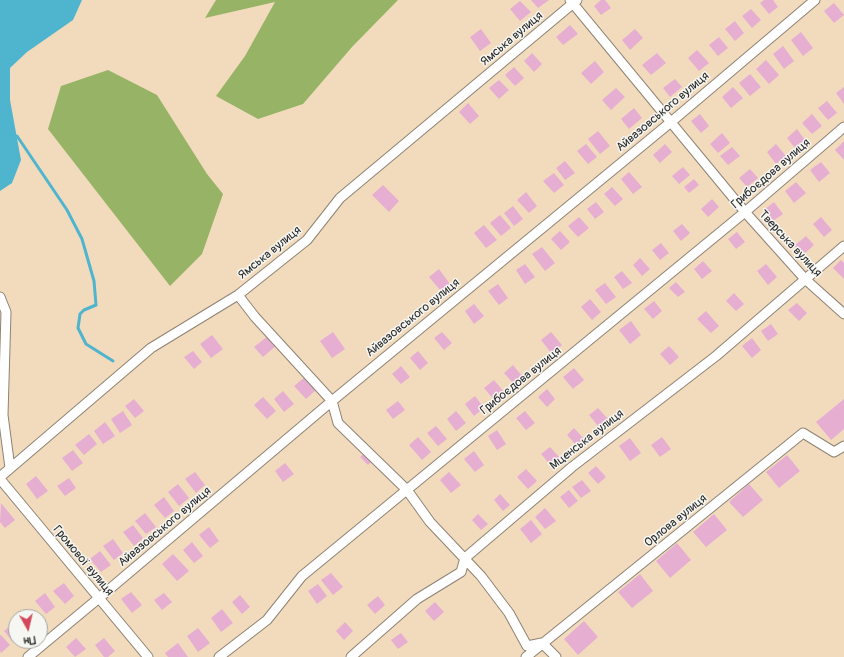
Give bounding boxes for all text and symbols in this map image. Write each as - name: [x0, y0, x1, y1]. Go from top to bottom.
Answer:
- street label: Ямська вулиця: [478, 9, 546, 69]
- street label: Айвазовського вулиця: [614, 69, 712, 155]
- street label: Грибоєдова вулиця: [729, 136, 813, 212]
- street label: Тверська вулиця: [755, 208, 825, 280]
- street label: Ямська вулиця: [236, 223, 304, 283]
- street label: Айвазовського вулиця: [363, 276, 463, 360]
- street label: Грибоєдова вулиця: [478, 344, 564, 418]
- street label: Мценська вулиця: [547, 407, 627, 473]
- street label: Айвазовського вулиця: [116, 484, 214, 570]
- street label: Орлова вулиця: [642, 491, 710, 551]
- street label: Громової вулиця: [50, 523, 116, 599]
- north arrow: [8, 609, 48, 649]
- text: Пн: [23, 633, 36, 648]

